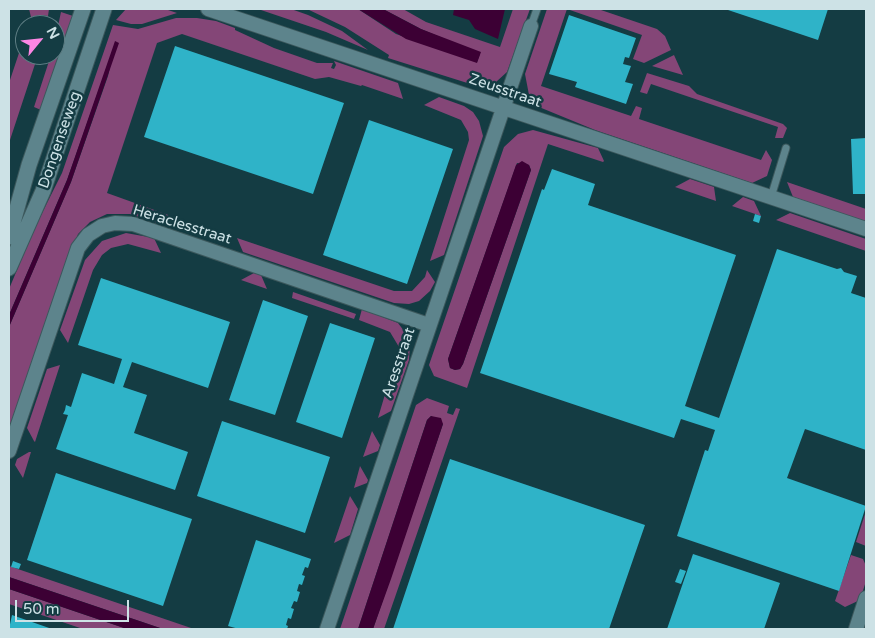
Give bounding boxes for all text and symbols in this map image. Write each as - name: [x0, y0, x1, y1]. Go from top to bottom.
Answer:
- north arrow: [15, 15, 65, 65]
- text: N: [43, 24, 63, 42]
- street label: Zeusstraat: [466, 70, 544, 112]
- street label: Dongenseweg: [35, 89, 85, 191]
- street label: Heraclesstraat: [130, 201, 234, 249]
- street label: Aresstraat: [379, 325, 419, 401]
- scale bar: [18, 590, 131, 622]
- text: 50 m: [23, 600, 60, 618]

